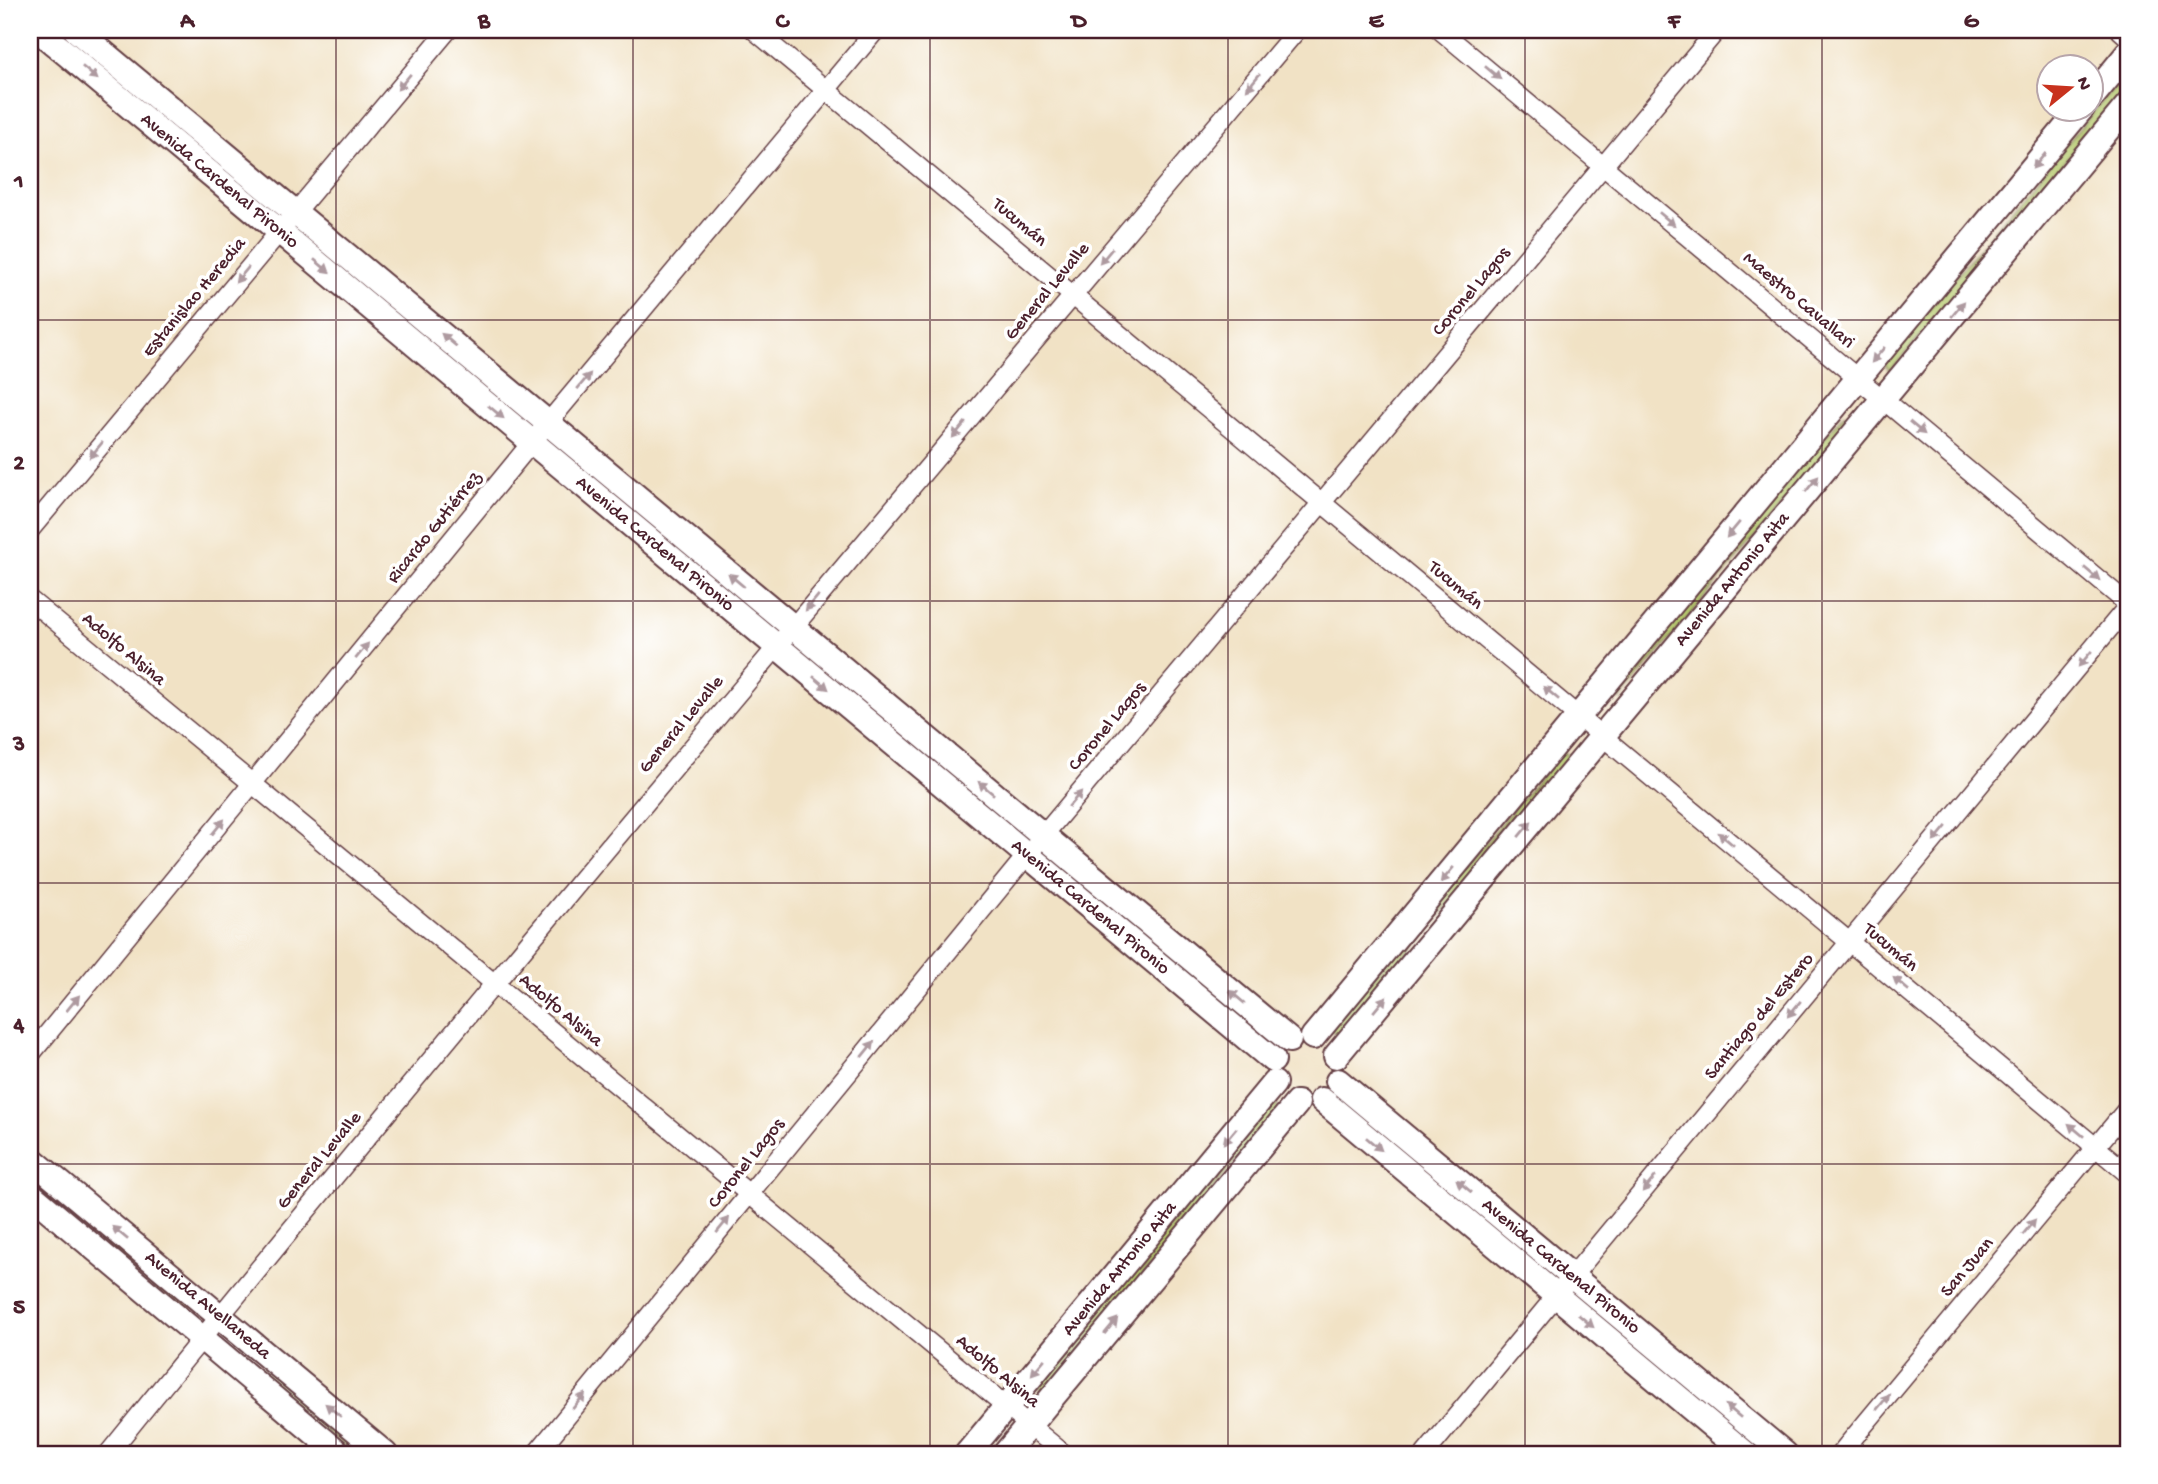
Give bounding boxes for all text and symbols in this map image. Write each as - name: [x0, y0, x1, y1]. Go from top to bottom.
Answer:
- text: A: [179, 9, 195, 36]
- text: B: [477, 9, 491, 36]
- text: C: [776, 9, 791, 36]
- text: D: [1070, 9, 1088, 36]
- text: E: [1369, 9, 1385, 36]
- text: F: [1667, 9, 1682, 36]
- text: G: [1964, 9, 1980, 36]
- north arrow: [2036, 52, 2106, 122]
- one-way arrow: [81, 66, 99, 81]
- one-way arrow: [1483, 66, 1501, 81]
- one-way arrow: [396, 73, 412, 91]
- one-way arrow: [1245, 73, 1261, 91]
- text: N: [2070, 74, 2096, 93]
- street label: Avenida Cardenal Pironio: [135, 108, 303, 254]
- one-way arrow: [2031, 152, 2047, 170]
- text: 1: [13, 169, 24, 196]
- street label: Tucumán: [986, 193, 1051, 253]
- one-way arrow: [1659, 211, 1676, 226]
- street label: Estanislao Heredia: [138, 232, 253, 363]
- street label: General Levalle: [1000, 238, 1096, 346]
- street label: Coronel Lagos: [1428, 242, 1517, 341]
- one-way arrow: [1099, 247, 1114, 265]
- street label: Maestro Cavallari: [1737, 248, 1859, 354]
- one-way arrow: [313, 258, 330, 273]
- one-way arrow: [235, 266, 250, 283]
- one-way arrow: [1950, 301, 1965, 319]
- one-way arrow: [440, 333, 457, 348]
- one-way arrow: [1871, 347, 1886, 364]
- one-way arrow: [576, 372, 591, 389]
- one-way arrow: [488, 404, 505, 419]
- one-way arrow: [952, 420, 967, 438]
- one-way arrow: [1909, 420, 1926, 435]
- one-way arrow: [89, 440, 104, 458]
- text: 2: [13, 451, 25, 478]
- street label: Ricardo Gutiérrez: [383, 467, 488, 589]
- street label: Avenida Cardenal Pironio: [571, 471, 739, 617]
- one-way arrow: [1804, 476, 1819, 493]
- street label: Avenida Antonio Aita: [1670, 507, 1796, 651]
- one-way arrow: [1726, 522, 1741, 539]
- street label: Tucumán: [1422, 556, 1487, 616]
- one-way arrow: [2083, 566, 2100, 581]
- one-way arrow: [728, 573, 745, 588]
- one-way arrow: [804, 594, 820, 612]
- street label: Adolfo Alsina: [76, 608, 171, 693]
- one-way arrow: [354, 642, 370, 660]
- one-way arrow: [2078, 650, 2093, 667]
- street label: General Levalle: [634, 671, 730, 779]
- one-way arrow: [813, 675, 830, 690]
- street label: Coronel Lagos: [1064, 677, 1153, 776]
- one-way arrow: [1543, 686, 1560, 701]
- text: 3: [12, 732, 25, 759]
- one-way arrow: [978, 781, 996, 796]
- one-way arrow: [1067, 790, 1082, 807]
- one-way arrow: [210, 818, 225, 836]
- one-way arrow: [1518, 820, 1533, 838]
- one-way arrow: [1933, 825, 1948, 842]
- one-way arrow: [1718, 832, 1735, 847]
- street label: Avenida Cardenal Pironio: [1006, 835, 1174, 980]
- one-way arrow: [1439, 866, 1455, 884]
- street label: Tucumán: [1857, 918, 1922, 978]
- street label: Santiago del Estero: [1700, 949, 1820, 1085]
- street label: Adolfo Alsina: [513, 969, 608, 1054]
- one-way arrow: [1892, 977, 1910, 992]
- one-way arrow: [1228, 990, 1245, 1005]
- one-way arrow: [65, 994, 80, 1011]
- one-way arrow: [1372, 995, 1387, 1012]
- one-way arrow: [1787, 999, 1802, 1017]
- text: 4: [13, 1013, 25, 1040]
- one-way arrow: [860, 1041, 875, 1058]
- street label: General Levalle: [272, 1107, 368, 1215]
- street label: Coronel Lagos: [704, 1113, 791, 1214]
- one-way arrow: [2067, 1123, 2084, 1138]
- one-way arrow: [1223, 1127, 1238, 1144]
- one-way arrow: [1365, 1136, 1382, 1151]
- one-way arrow: [1641, 1174, 1656, 1192]
- one-way arrow: [1455, 1179, 1473, 1194]
- street label: Avenida Cardenal Pironio: [1477, 1194, 1645, 1340]
- street label: Avenida Antonio Aita: [1058, 1196, 1183, 1341]
- one-way arrow: [716, 1217, 731, 1235]
- one-way arrow: [2021, 1219, 2036, 1236]
- one-way arrow: [112, 1226, 129, 1241]
- street label: San Juan: [1936, 1233, 2000, 1303]
- street label: Avenida Avellaneda: [139, 1247, 276, 1366]
- text: 5: [13, 1295, 25, 1322]
- one-way arrow: [1578, 1313, 1595, 1328]
- one-way arrow: [1103, 1318, 1118, 1335]
- street label: Adolfo Alsina: [950, 1330, 1045, 1415]
- one-way arrow: [1031, 1359, 1046, 1376]
- one-way arrow: [572, 1393, 587, 1411]
- one-way arrow: [1876, 1393, 1891, 1411]
- one-way arrow: [324, 1403, 342, 1418]
- one-way arrow: [1724, 1403, 1742, 1418]

